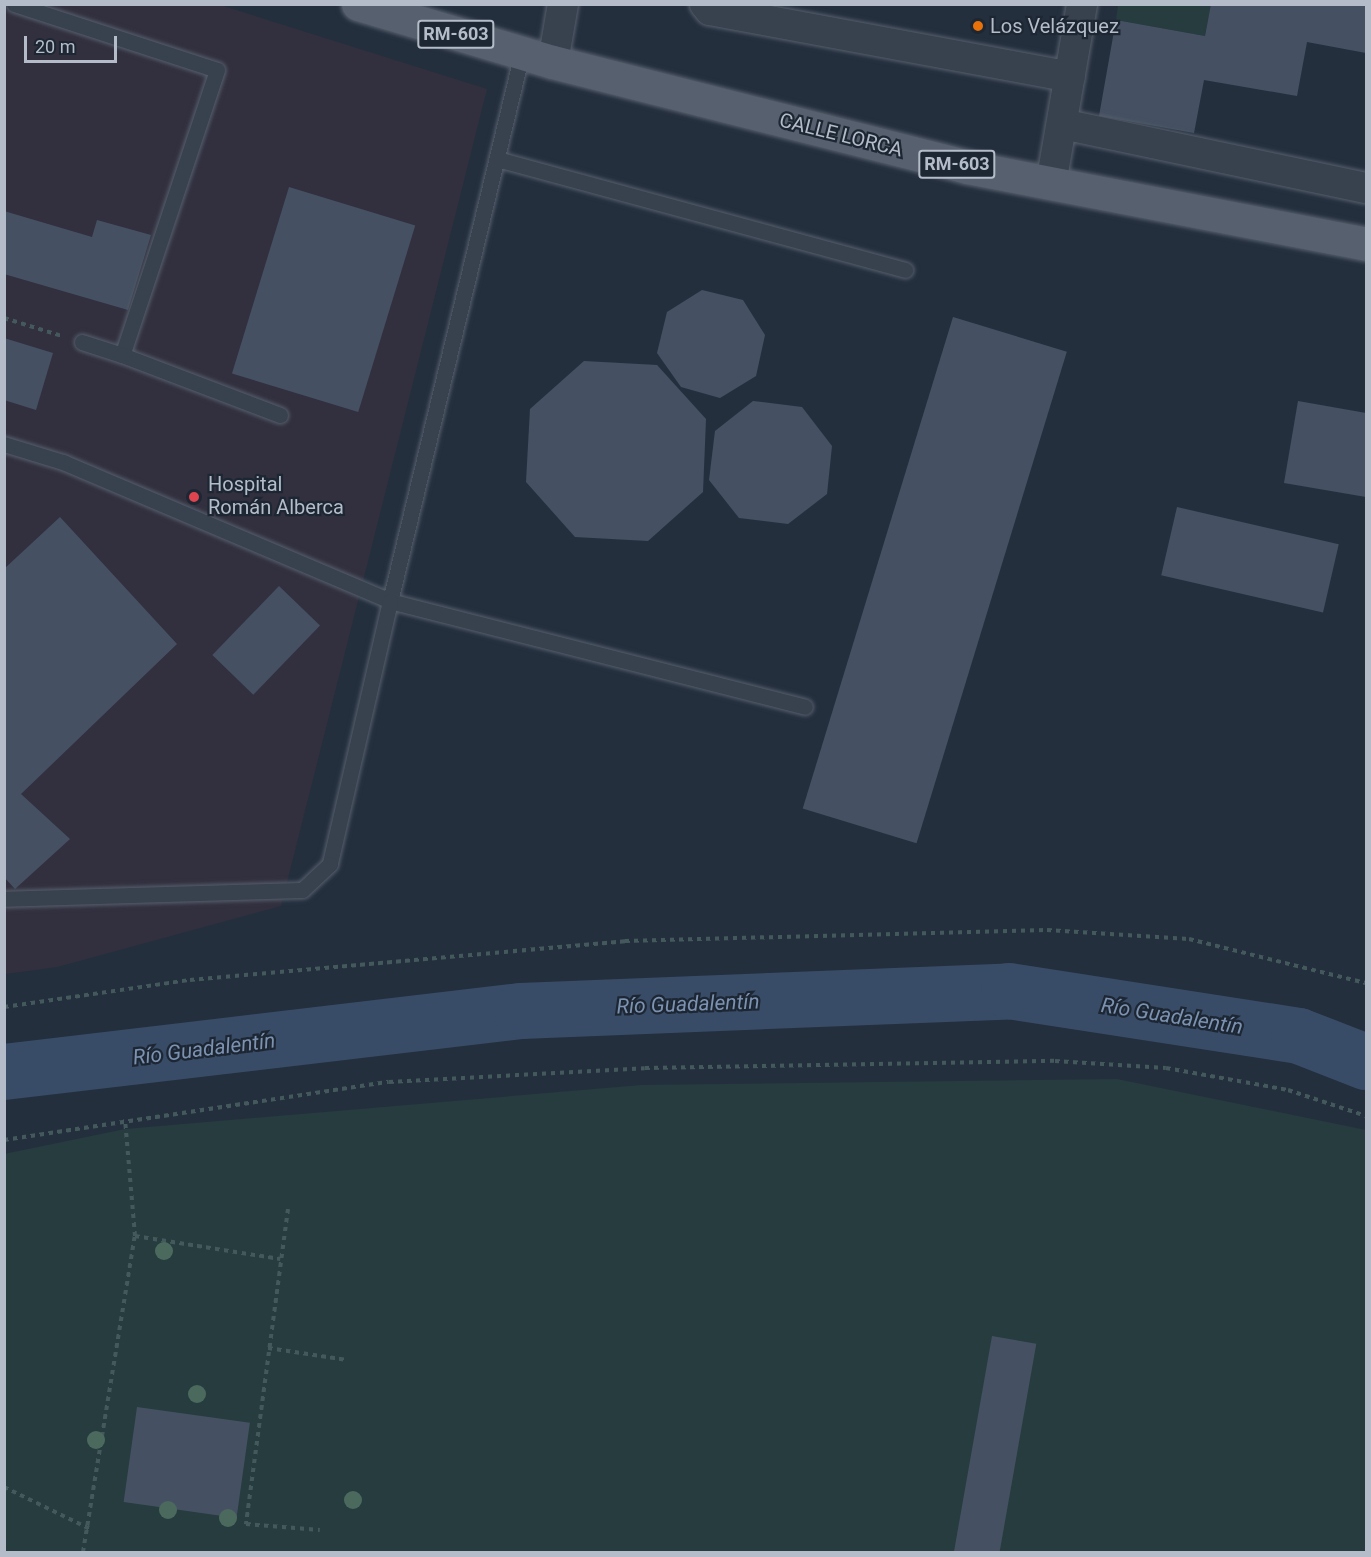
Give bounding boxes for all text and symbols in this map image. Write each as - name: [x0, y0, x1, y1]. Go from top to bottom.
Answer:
- place label: Los Velázquez: [990, 14, 1119, 38]
- road number: RM-603: [417, 19, 495, 49]
- marker: Los Velázquez: [971, 19, 985, 33]
- scale bar: [27, 24, 120, 62]
- text: 20 m: [35, 36, 75, 57]
- street label: CALLE LORCA: [777, 108, 905, 162]
- road number: RM-603: [918, 149, 996, 179]
- place label: Hospital Román Alberca: [208, 473, 344, 520]
- marker: Hospital Román Alberca: [185, 488, 203, 506]
- water label: Río Guadalentín: [616, 989, 760, 1019]
- water label: Río Guadalentín: [1099, 992, 1245, 1040]
- water label: Río Guadalentín: [131, 1028, 277, 1070]

